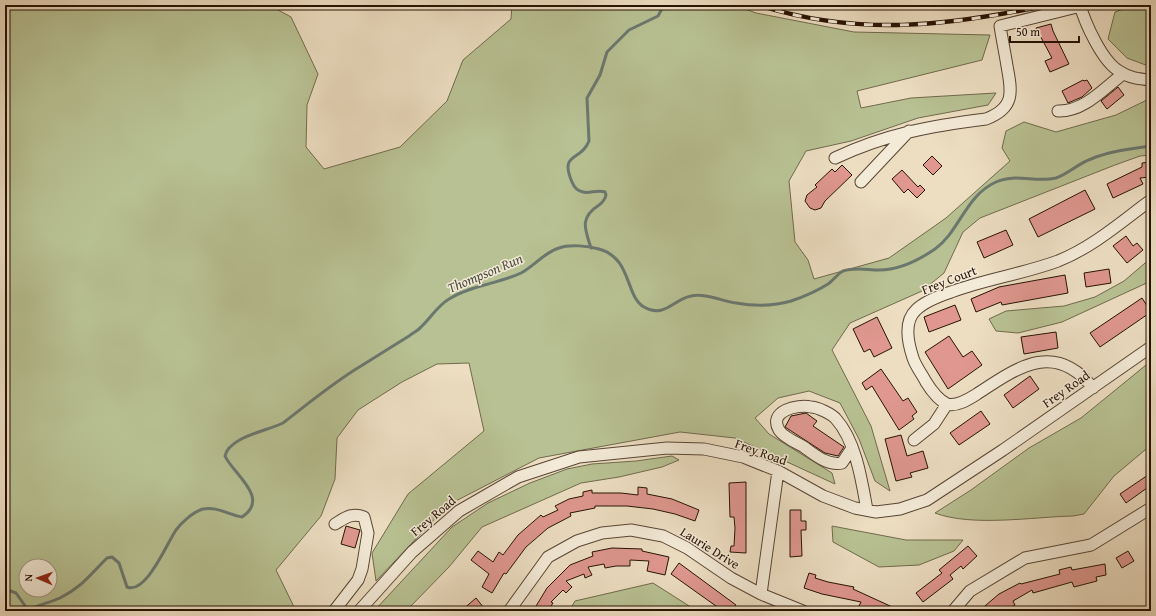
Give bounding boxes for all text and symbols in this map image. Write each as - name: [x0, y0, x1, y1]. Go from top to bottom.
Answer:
- scale bar: [1010, 18, 1079, 44]
- text: 50 m: [1016, 23, 1040, 40]
- water label: Thompson Run: [444, 248, 526, 298]
- street label: Frey Court: [919, 261, 980, 299]
- street label: Frey Road: [1038, 366, 1094, 412]
- street label: Frey Road: [732, 434, 790, 470]
- street label: Frey Road: [406, 491, 460, 541]
- street label: Laurie Drive: [677, 522, 743, 574]
- north arrow: [18, 558, 58, 598]
- text: N: [20, 573, 36, 582]

